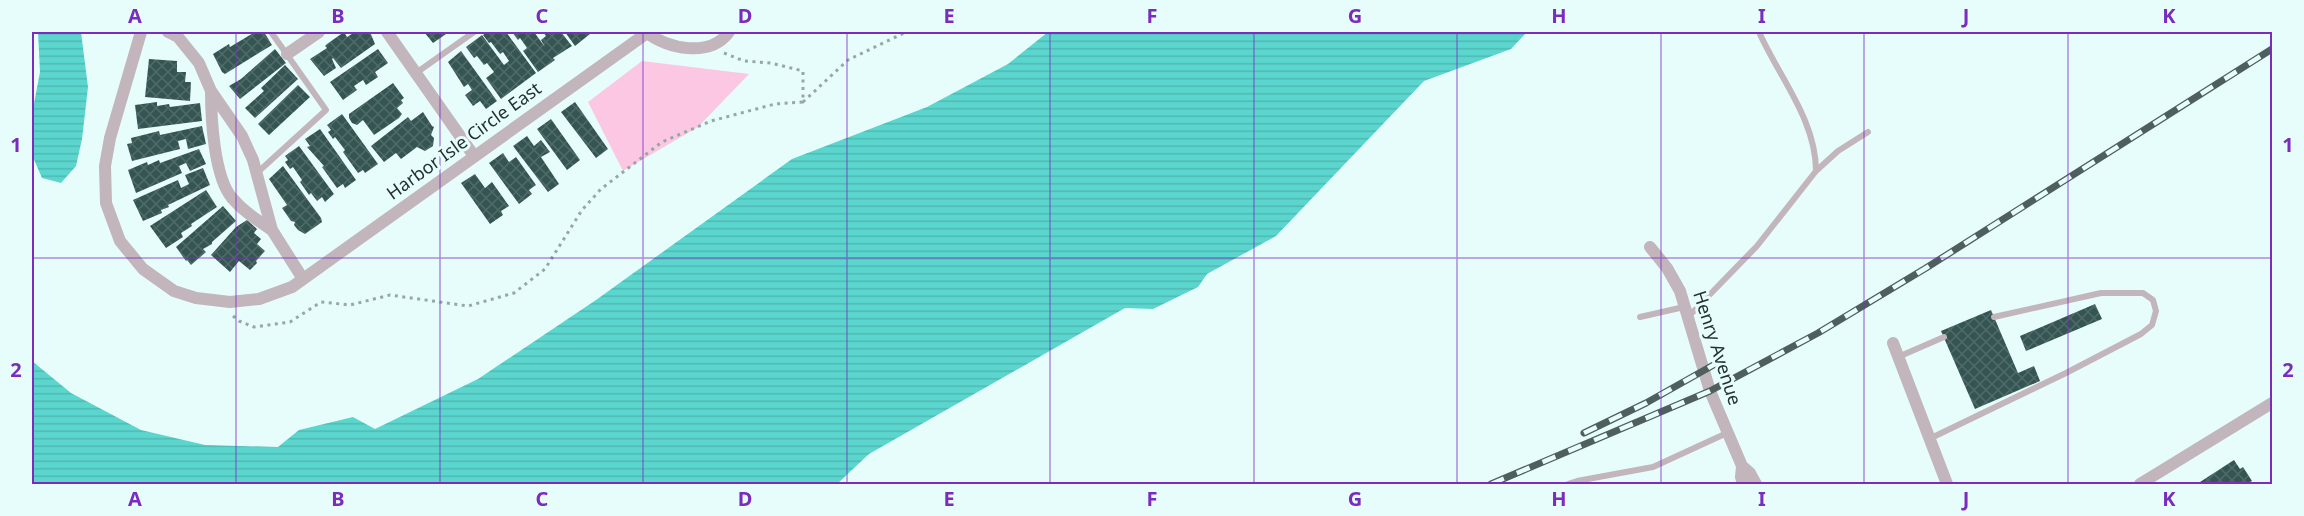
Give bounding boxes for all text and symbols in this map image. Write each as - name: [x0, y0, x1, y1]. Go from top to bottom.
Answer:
- text: A: [128, 2, 142, 29]
- text: B: [331, 2, 345, 29]
- text: C: [536, 2, 549, 29]
- text: D: [738, 2, 752, 29]
- text: E: [943, 2, 955, 29]
- text: F: [1147, 2, 1157, 29]
- text: G: [1348, 2, 1362, 29]
- text: H: [1551, 2, 1567, 29]
- text: I: [1758, 2, 1766, 29]
- text: J: [1961, 2, 1969, 29]
- text: K: [2162, 2, 2176, 29]
- street label: Harbor Isle Circle East: [381, 76, 546, 204]
- text: 1: [10, 131, 22, 158]
- text: 1: [2282, 131, 2294, 158]
- street label: Henry Avenue: [1688, 287, 1748, 408]
- text: 2: [10, 356, 22, 383]
- text: 2: [2282, 356, 2294, 383]
- text: A: [128, 485, 142, 512]
- text: B: [331, 485, 345, 512]
- text: C: [536, 485, 549, 512]
- text: D: [738, 485, 752, 512]
- text: E: [943, 485, 955, 512]
- text: F: [1147, 485, 1157, 512]
- text: G: [1348, 485, 1362, 512]
- text: H: [1551, 485, 1567, 512]
- text: I: [1758, 485, 1766, 512]
- text: J: [1961, 485, 1969, 512]
- text: K: [2162, 485, 2176, 512]

